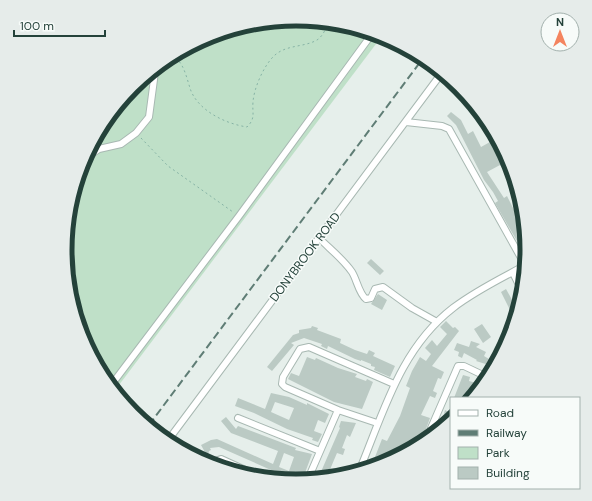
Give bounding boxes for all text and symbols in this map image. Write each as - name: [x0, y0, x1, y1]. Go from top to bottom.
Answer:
- scale bar: [14, 12, 105, 38]
- north arrow: [540, 12, 580, 52]
- text: N: [556, 15, 564, 29]
- text: 100 m: [20, 18, 54, 34]
- street label: DONYBROOK ROAD: [266, 209, 344, 305]
- legend: [450, 397, 580, 489]
- text: Road: [486, 405, 514, 421]
- text: Railway: [486, 425, 527, 441]
- text: Park: [486, 445, 510, 461]
- text: Building: [486, 465, 530, 481]

